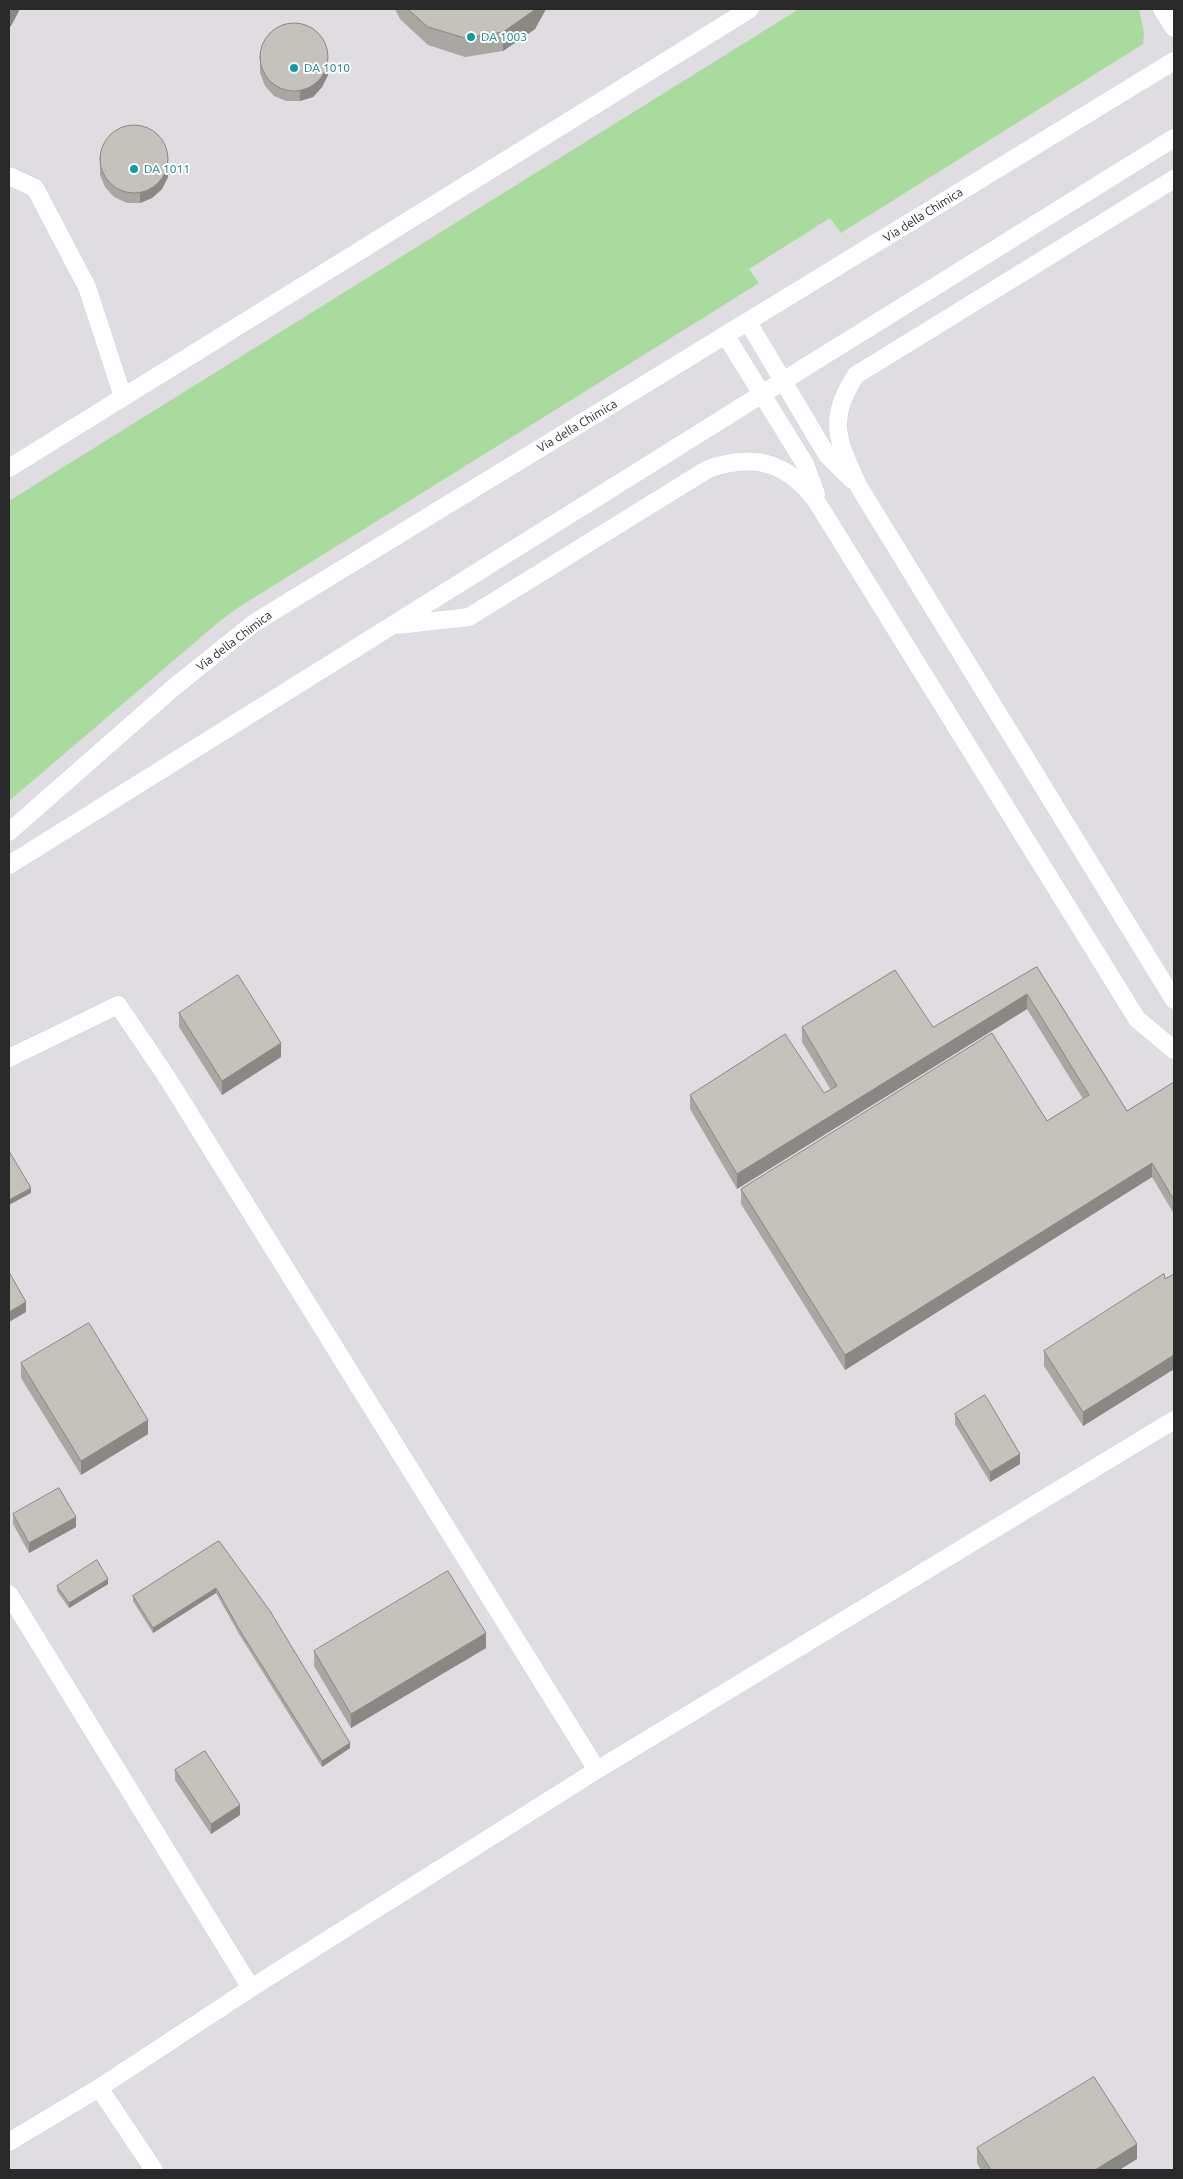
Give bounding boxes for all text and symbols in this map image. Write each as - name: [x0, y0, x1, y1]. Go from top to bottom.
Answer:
- place label: DA 1003: [481, 30, 527, 44]
- marker: DA 1003: [465, 31, 477, 43]
- place label: DA 1010: [304, 61, 350, 75]
- marker: DA 1010: [288, 62, 300, 74]
- place label: DA 1011: [144, 162, 190, 176]
- marker: DA 1011: [128, 163, 140, 175]
- street label: Via della Chimica: [881, 185, 965, 245]
- street label: Via della Chimica: [534, 396, 620, 456]
- street label: Via della Chimica: [193, 608, 275, 674]

